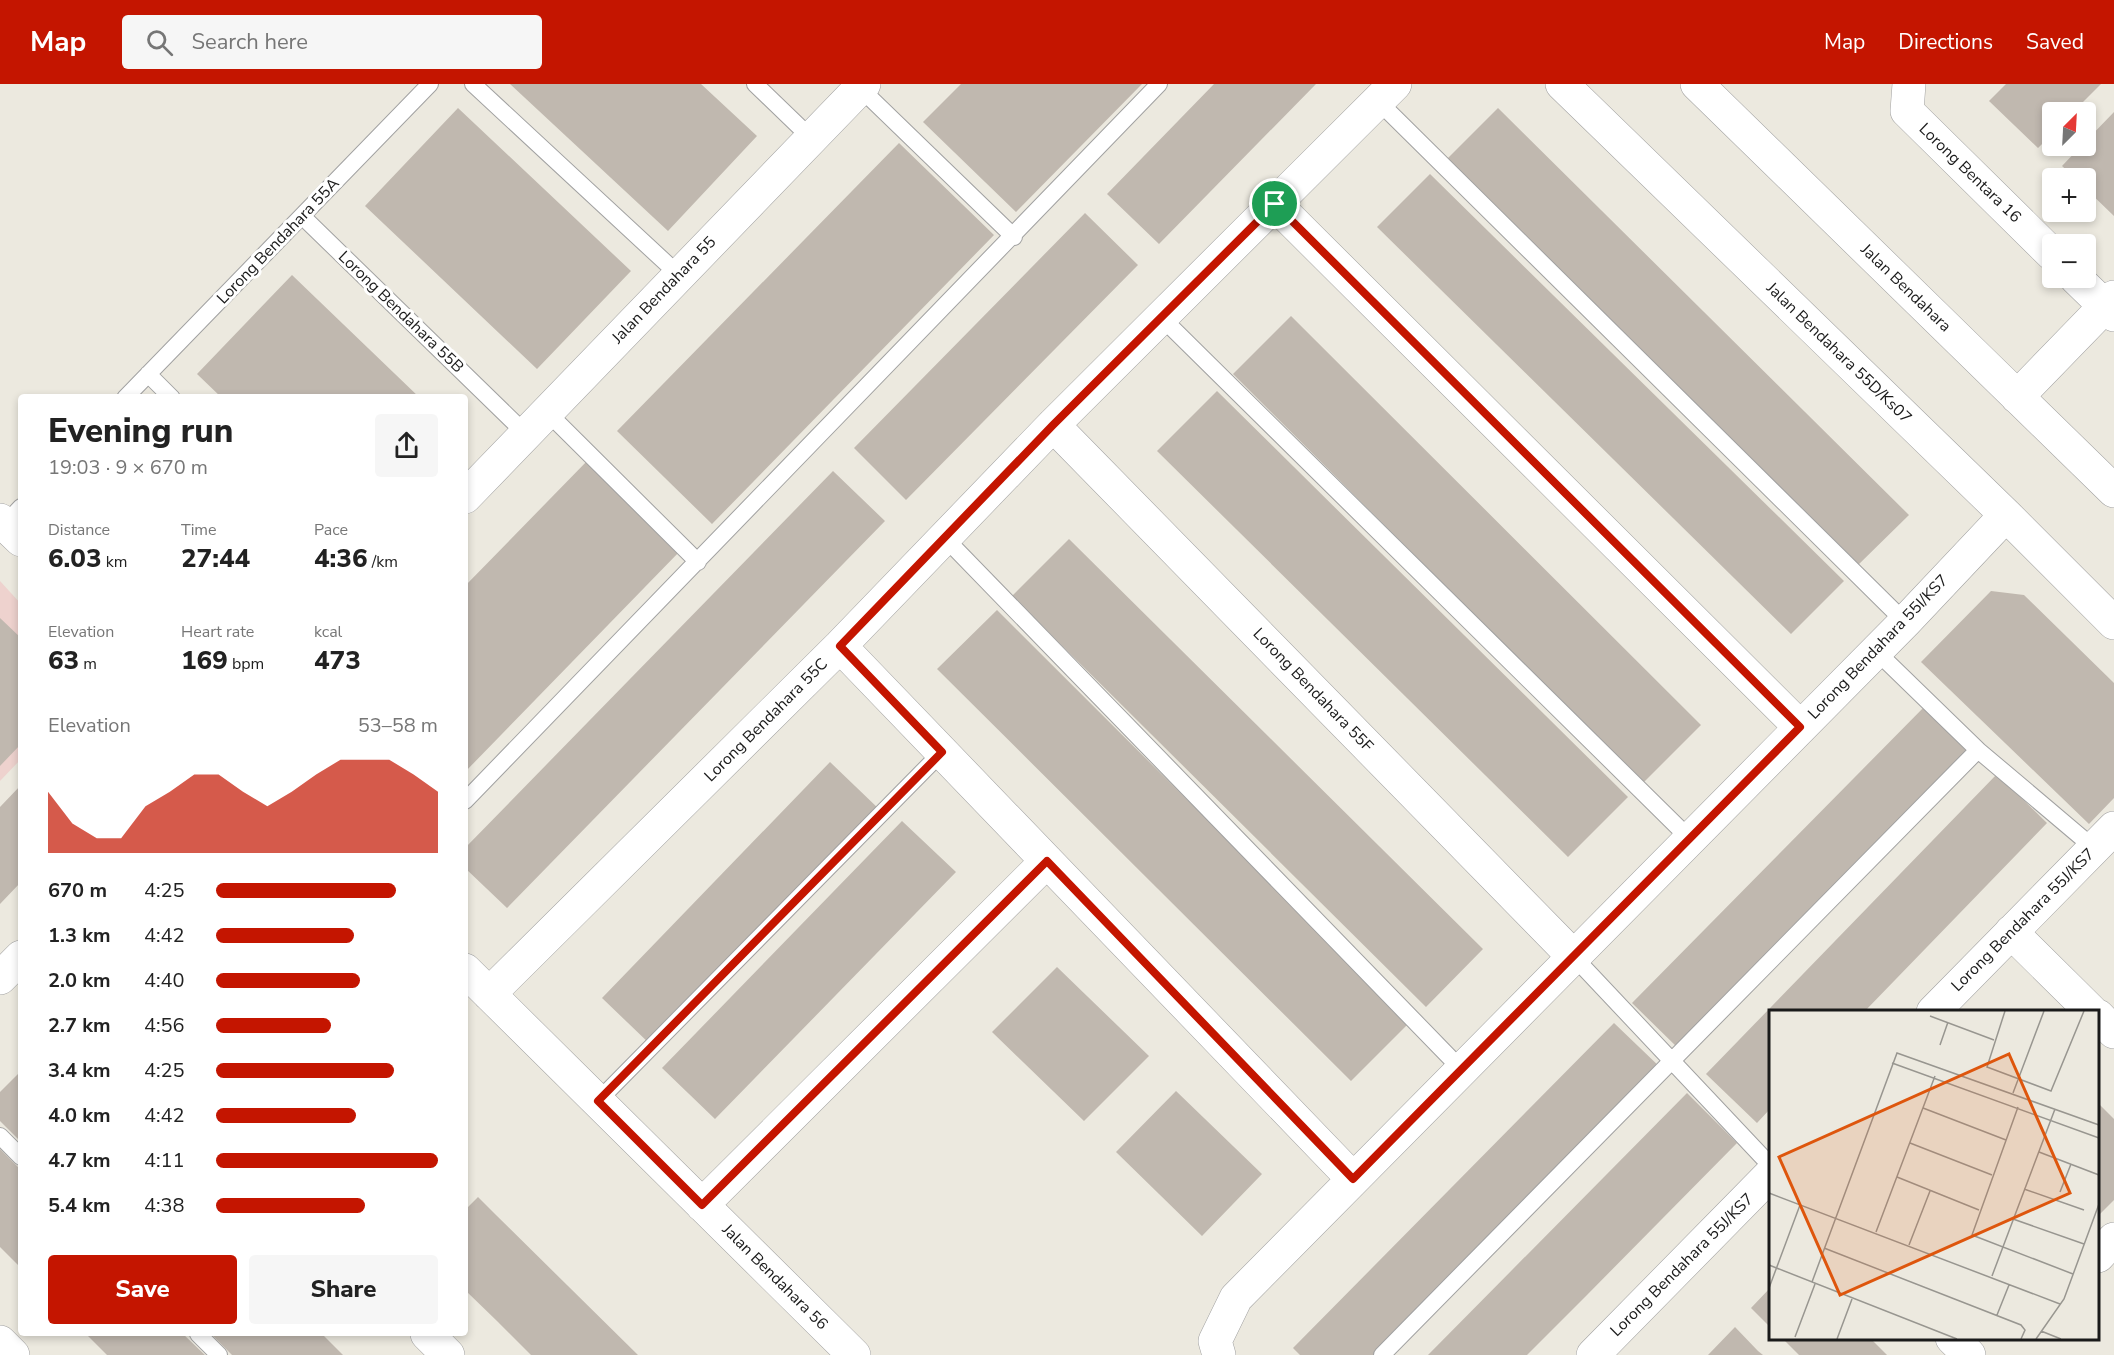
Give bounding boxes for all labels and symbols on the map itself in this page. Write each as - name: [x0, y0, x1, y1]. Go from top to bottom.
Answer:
- north arrow: [2042, 102, 2096, 156]
- street label: Lorong Bentara 16: [1914, 118, 2026, 228]
- street label: Lorong Bendahara 55A: [212, 173, 344, 309]
- pin: [1249, 178, 1300, 229]
- street label: Jalan Bendahara 55: [606, 232, 721, 349]
- street label: Jalan Bendahara: [1855, 238, 1956, 337]
- street label: Lorong Bendahara 55B: [333, 246, 469, 378]
- street label: Jalan Bendahara 55D/Ks07: [1761, 277, 1917, 428]
- street label: Lorong Bendahara 55I/KS7: [1803, 570, 1953, 724]
- street label: Lorong Bendahara 55F: [1248, 623, 1378, 757]
- street label: Lorong Bendahara 55C: [699, 653, 833, 787]
- street label: Lorong Bendahara 55J/KS7: [1946, 843, 2100, 997]
- inset map: [1769, 1010, 2099, 1340]
- street label: Lorong Bendahara 55J/KS7: [1605, 1188, 1759, 1342]
- street label: Jalan Bendahara 56: [717, 1219, 833, 1335]

